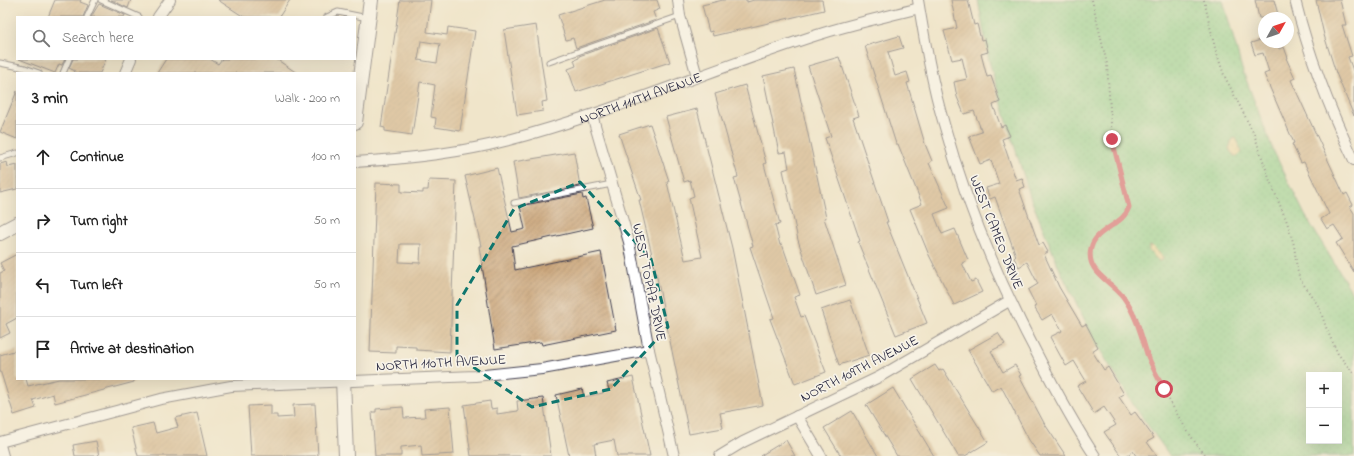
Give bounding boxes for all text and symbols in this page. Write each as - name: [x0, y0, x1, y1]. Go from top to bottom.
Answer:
- north arrow: [1258, 12, 1294, 48]
- search box: [16, 16, 356, 60]
- icon: search: [30, 27, 52, 49]
- text: Search here: [62, 27, 134, 49]
- street label: NORTH 111TH AVENUE: [577, 67, 705, 130]
- text: 3 min: [32, 86, 68, 111]
- text: Walk · 200 m: [275, 89, 340, 108]
- route end: [1103, 130, 1121, 148]
- icon: ahead: [32, 146, 54, 168]
- text: Continue: [70, 146, 124, 168]
- text: 100 m: [311, 147, 340, 166]
- street label: WEST CAMEO DRIVE: [963, 172, 1028, 293]
- icon: right: [32, 210, 54, 232]
- text: Turn right: [70, 210, 128, 232]
- text: 50 m: [314, 211, 340, 230]
- street label: WEST TOPAZ DRIVE: [626, 221, 671, 343]
- icon: left: [32, 274, 54, 296]
- text: Turn left: [70, 274, 123, 296]
- text: 50 m: [314, 275, 340, 294]
- street label: NORTH 109TH AVENUE: [797, 330, 922, 408]
- icon: arrive: [32, 338, 54, 360]
- text: Arrive at destination: [70, 338, 194, 360]
- street label: NORTH 110TH AVENUE: [375, 350, 507, 377]
- map controls: [1306, 372, 1342, 444]
- button: +: [1306, 372, 1342, 408]
- route start: [1155, 380, 1173, 398]
- button: −: [1306, 408, 1342, 444]

